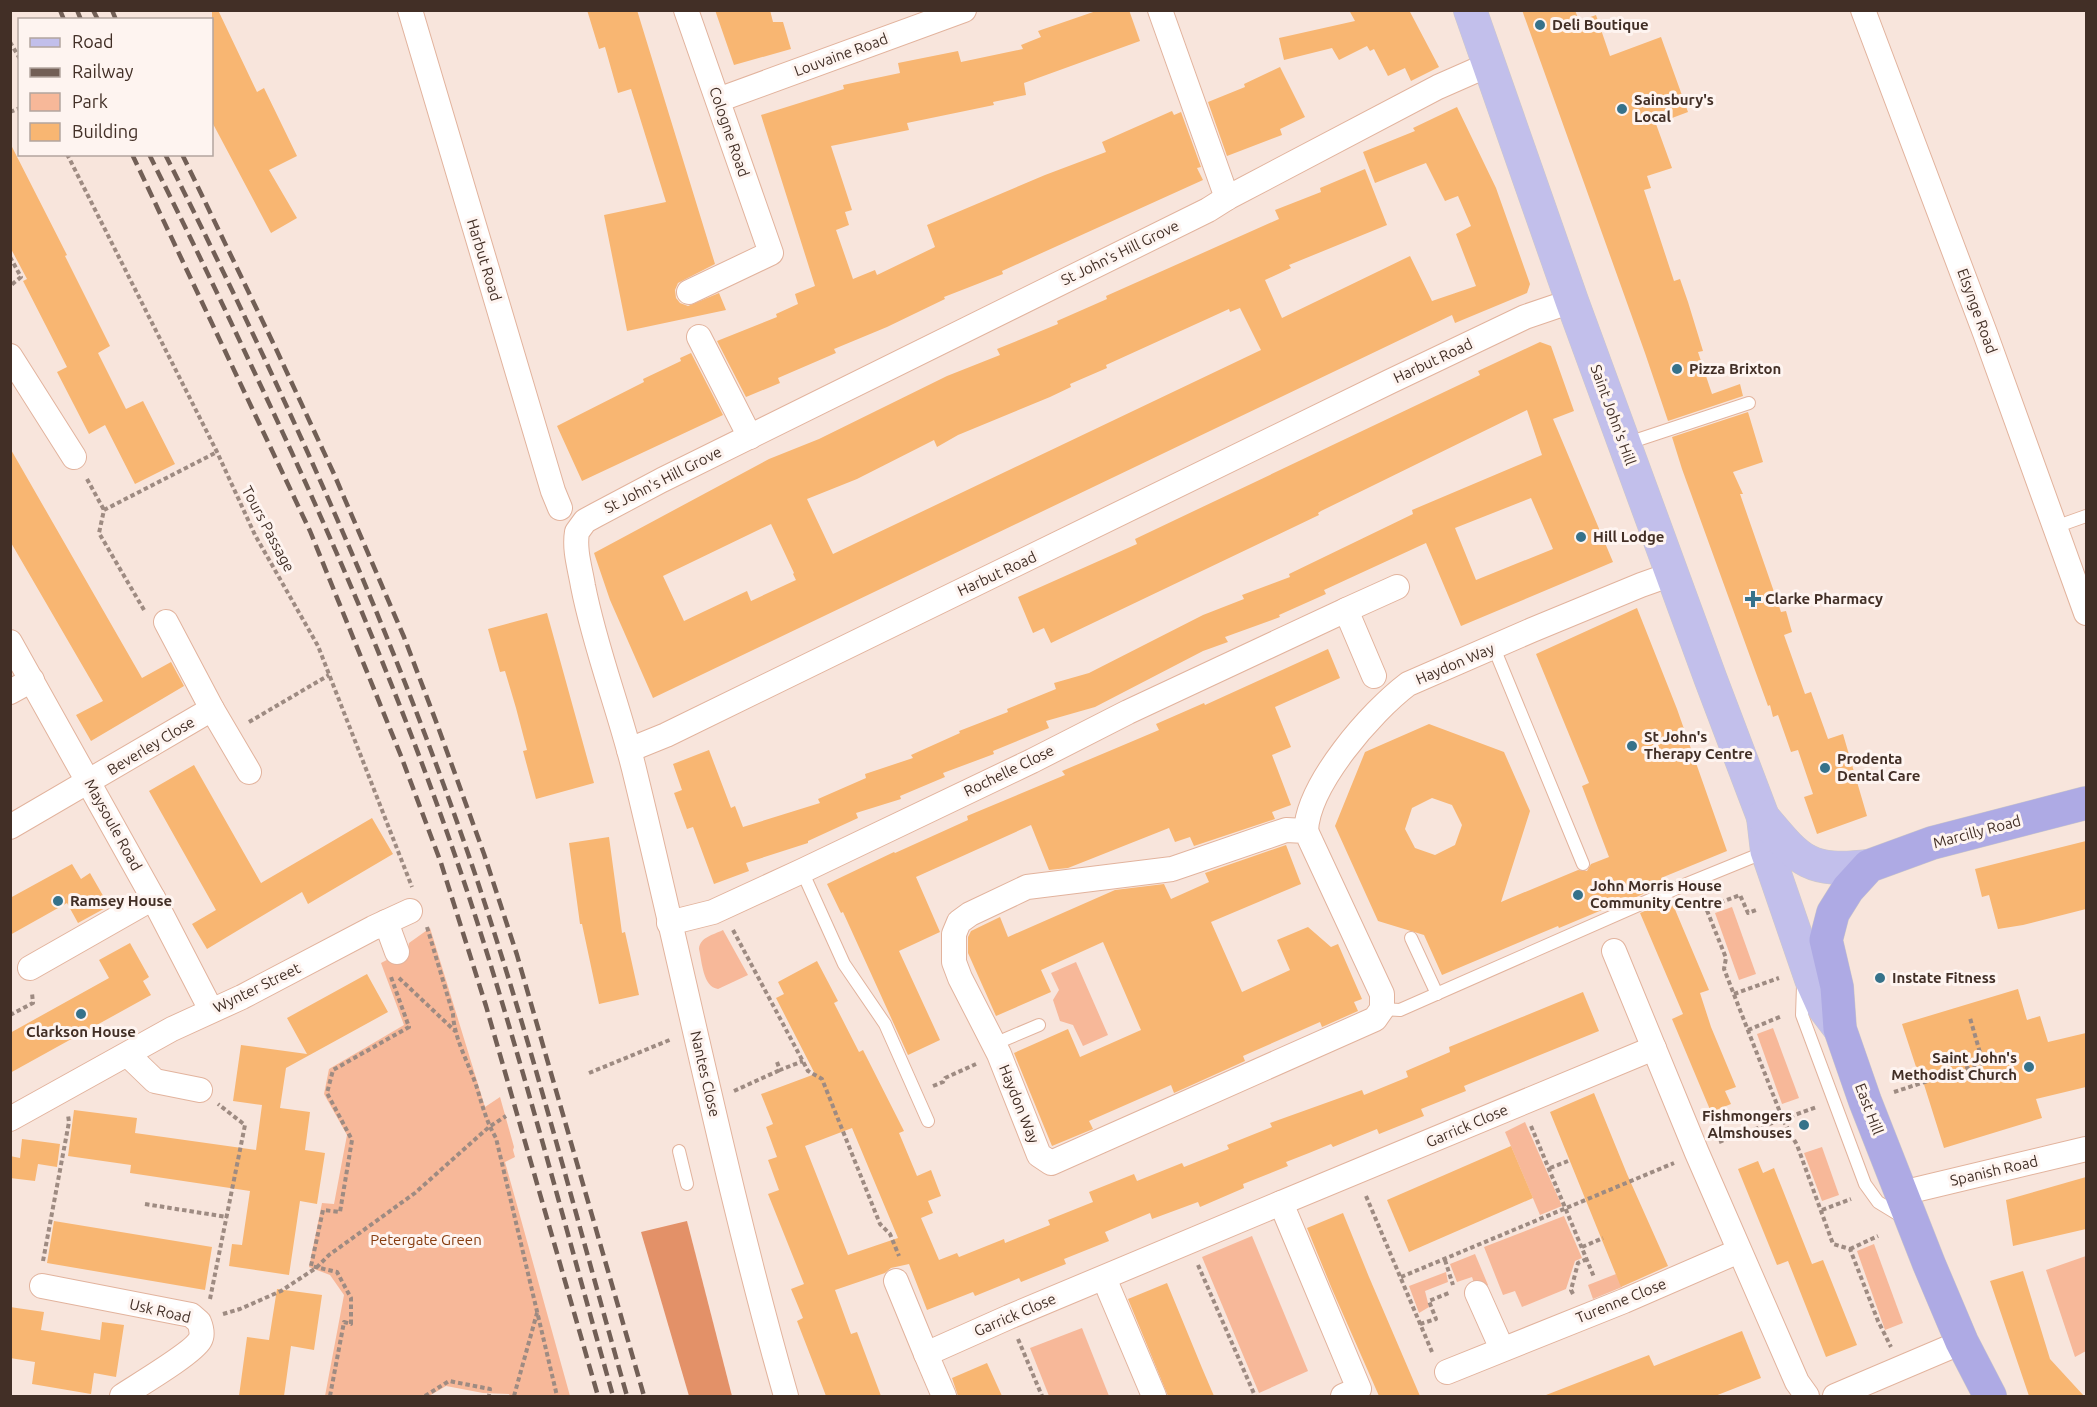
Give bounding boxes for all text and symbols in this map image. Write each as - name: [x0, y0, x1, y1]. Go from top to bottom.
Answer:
- place label: Deli Boutique: [1552, 16, 1649, 33]
- legend: [18, 18, 213, 156]
- marker: Deli Boutique: [1533, 18, 1547, 32]
- street label: Louvaine Road: [792, 30, 890, 79]
- text: Road: [72, 31, 114, 51]
- text: Railway: [72, 61, 134, 81]
- street label: Cologne Road: [706, 85, 753, 179]
- text: Park: [72, 91, 108, 111]
- place label: Sainsbury's Local: [1634, 91, 1714, 125]
- marker: Sainsbury's Local: [1615, 102, 1629, 116]
- text: Building: [72, 121, 138, 141]
- street label: Harbut Road: [464, 217, 505, 303]
- street label: St John's Hill Grove: [1058, 217, 1182, 288]
- street label: Elsynge Road: [1954, 266, 2001, 356]
- street label: Harbut Road: [1391, 335, 1475, 386]
- place label: Pizza Brixton: [1689, 360, 1781, 377]
- street label: Saint John's Hill: [1587, 362, 1640, 467]
- marker: Pizza Brixton: [1670, 362, 1684, 376]
- street label: St John's Hill Grove: [601, 443, 724, 516]
- street label: Tours Passage: [239, 483, 298, 575]
- place label: Hill Lodge: [1593, 528, 1664, 545]
- marker: Hill Lodge: [1574, 530, 1588, 544]
- street label: Harbut Road: [955, 548, 1039, 599]
- place label: Clarke Pharmacy: [1765, 590, 1883, 607]
- marker: Clarke Pharmacy: [1746, 592, 1760, 606]
- street label: Haydon Way: [1413, 639, 1497, 688]
- street label: Beverley Close: [104, 713, 197, 778]
- place label: St John's Therapy Centre: [1644, 728, 1753, 762]
- marker: St John's Therapy Centre: [1625, 739, 1639, 753]
- street label: Rochelle Close: [961, 741, 1057, 800]
- place label: Prodenta Dental Care: [1837, 750, 1920, 784]
- marker: Prodenta Dental Care: [1818, 761, 1832, 775]
- street label: Maysoule Road: [81, 776, 146, 873]
- street label: Marcilly Road: [1931, 812, 2023, 851]
- place label: John Morris House Community Centre: [1590, 877, 1722, 911]
- marker: John Morris House Community Centre: [1571, 888, 1585, 902]
- place label: Ramsey House: [70, 892, 172, 909]
- marker: Ramsey House: [51, 894, 65, 908]
- street label: Wynter Street: [210, 959, 303, 1016]
- place label: Instate Fitness: [1892, 969, 1996, 986]
- marker: Instate Fitness: [1873, 971, 1887, 985]
- marker: Clarkson House: [74, 1007, 88, 1021]
- place label: Clarkson House: [26, 1023, 136, 1040]
- street label: Nantes Close: [687, 1029, 724, 1119]
- place label: Saint John's Methodist Church: [1891, 1049, 2017, 1083]
- marker: Saint John's Methodist Church: [2022, 1060, 2036, 1074]
- street label: Haydon Way: [996, 1062, 1043, 1146]
- street label: East Hill: [1852, 1081, 1887, 1137]
- street label: Garrick Close: [1423, 1101, 1510, 1150]
- place label: Fishmongers Almshouses: [1702, 1107, 1792, 1141]
- marker: Fishmongers Almshouses: [1797, 1118, 1811, 1132]
- street label: Spanish Road: [1948, 1152, 2039, 1189]
- park label: Petergate Green: [370, 1231, 482, 1248]
- street label: Turenne Close: [1573, 1275, 1668, 1326]
- street label: Garrick Close: [971, 1290, 1058, 1339]
- street label: Usk Road: [128, 1295, 192, 1326]

